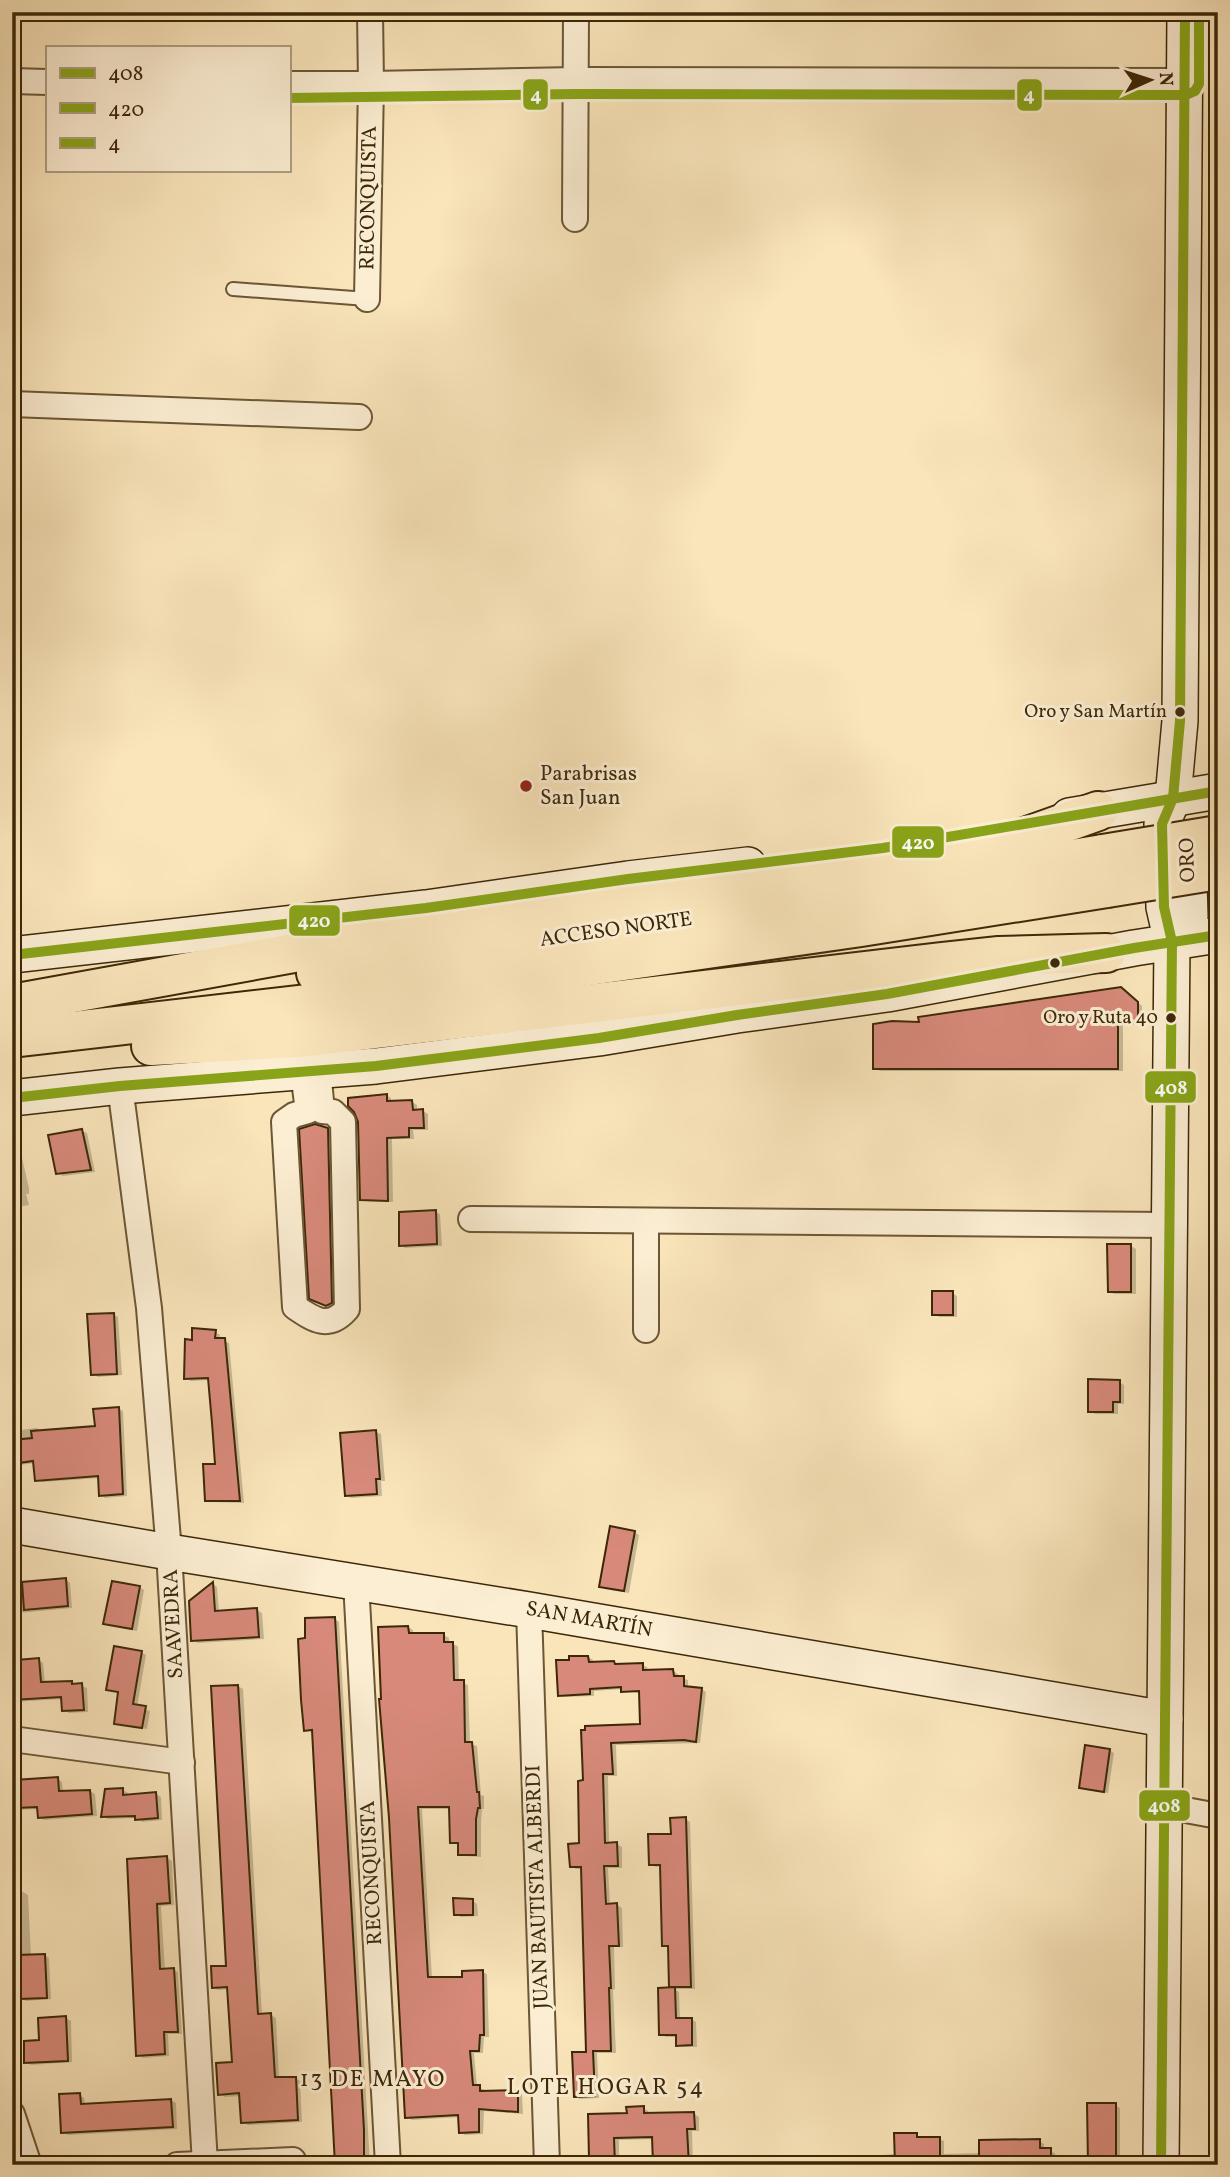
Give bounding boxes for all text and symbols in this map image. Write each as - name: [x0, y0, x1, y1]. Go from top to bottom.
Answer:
- legend: [46, 46, 290, 172]
- north arrow: [1114, 46, 1184, 116]
- text: 408: [108, 60, 143, 89]
- text: N: [1152, 72, 1178, 87]
- line badge: 4: [522, 78, 549, 111]
- line badge: 4: [1016, 78, 1043, 112]
- text: 4: [530, 83, 542, 109]
- text: 4: [1023, 83, 1035, 109]
- text: 420: [108, 96, 144, 125]
- street label: RECONQUISTA: [353, 125, 385, 271]
- text: 4: [108, 130, 121, 159]
- place label: Oro y San Martín: [1024, 699, 1167, 725]
- marker: Oro y San Martín: [1173, 705, 1187, 719]
- place label: Parabrisas San Juan: [540, 760, 637, 813]
- marker: Parabrisas San Juan: [518, 778, 534, 794]
- line badge: 420: [891, 825, 945, 859]
- text: 420: [901, 831, 935, 857]
- street label: ORO: [1173, 837, 1203, 883]
- line badge: 420: [288, 904, 341, 937]
- street label: ACCESO NORTE: [538, 905, 694, 955]
- text: 420: [297, 909, 331, 935]
- unlabelled marker: [1048, 956, 1062, 970]
- place label: Oro y Ruta 40: [1043, 1005, 1158, 1031]
- marker: Oro y Ruta 40: [1164, 1011, 1178, 1025]
- line badge: 408: [1144, 1070, 1197, 1104]
- text: 408: [1154, 1076, 1188, 1102]
- street label: SAAVEDRA: [157, 1568, 191, 1679]
- street label: SAN MARTÍN: [523, 1595, 655, 1645]
- street label: JUAN BAUTISTA ALBERDI: [519, 1764, 557, 2010]
- line badge: 408: [1138, 1789, 1191, 1822]
- text: 408: [1147, 1794, 1181, 1820]
- street label: RECONQUISTA: [354, 1800, 390, 1946]
- district label: 13 DE MAYO: [300, 2064, 446, 2096]
- district label: LOTE HOGAR 54: [507, 2072, 705, 2104]

